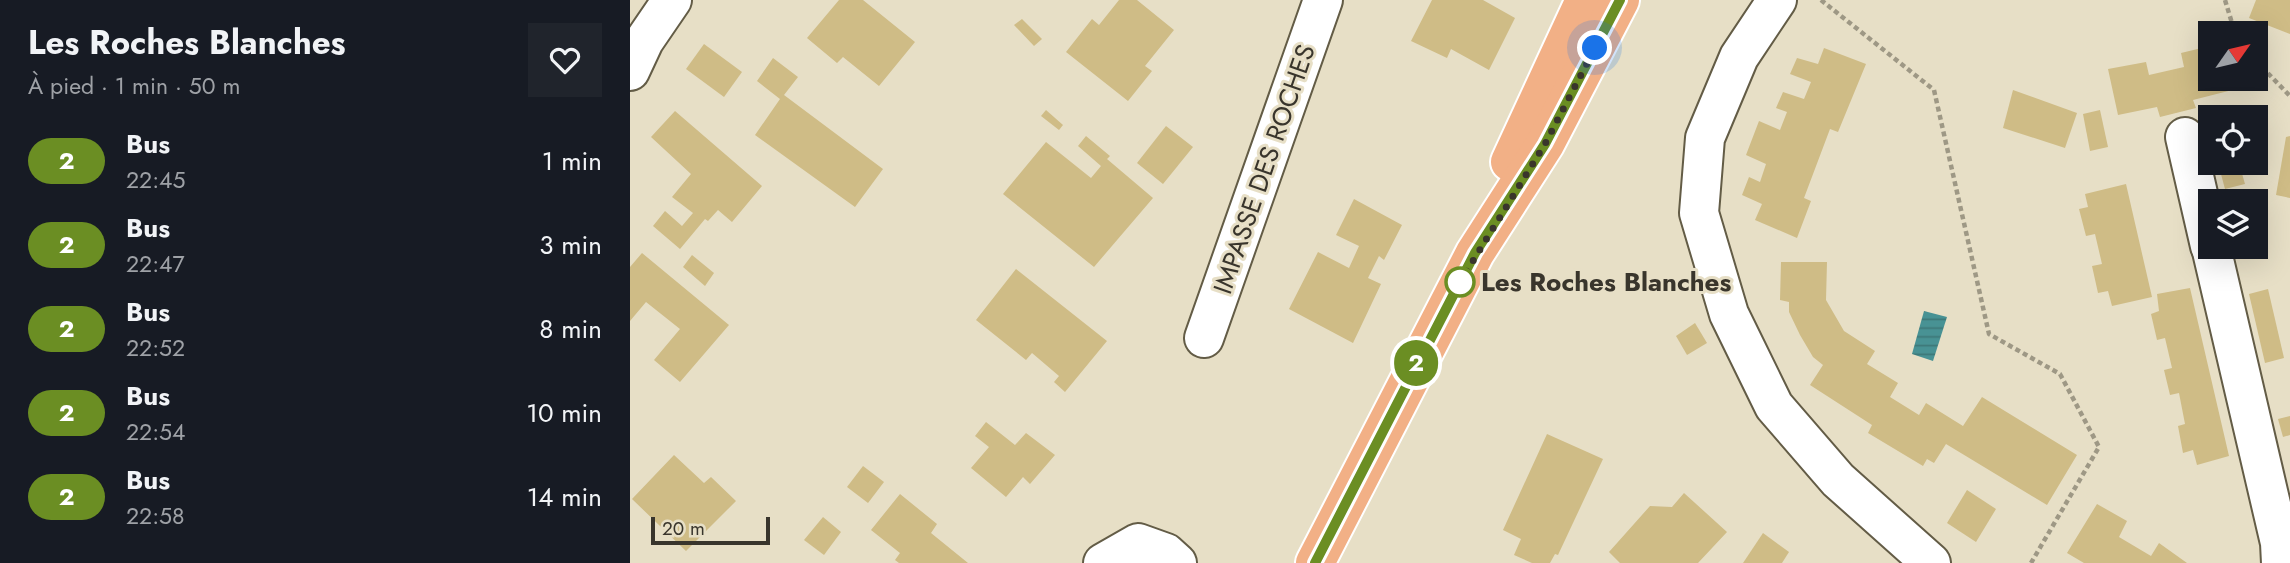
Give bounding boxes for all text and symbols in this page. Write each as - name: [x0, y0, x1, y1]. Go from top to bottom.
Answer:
- text: Les Roches Blanches: [28, 19, 346, 66]
- north arrow: [2198, 21, 2268, 91]
- map controls: [2198, 21, 2268, 259]
- button: heart: [528, 23, 602, 97]
- your location: [1577, 30, 1612, 65]
- street label: IMPASSE DES ROCHES: [1203, 39, 1325, 299]
- text: À pied · 1 min · 50 m: [28, 69, 240, 103]
- button: locate: [2198, 105, 2268, 175]
- text: Bus: [126, 125, 170, 163]
- text: 1 min: [542, 142, 602, 180]
- text: 2: [59, 143, 74, 178]
- text: 22:45: [126, 163, 185, 197]
- button: layers: [2198, 189, 2268, 259]
- text: Bus: [126, 209, 170, 247]
- text: 3 min: [539, 226, 602, 264]
- text: 2: [59, 227, 74, 262]
- text: 22:47: [126, 247, 185, 281]
- place label: Les Roches Blanches: [1481, 263, 1731, 301]
- marker: Les Roches Blanches: [1445, 267, 1475, 297]
- text: Bus: [126, 293, 170, 331]
- text: 8 min: [539, 310, 602, 348]
- text: 2: [59, 311, 74, 346]
- text: 22:52: [126, 331, 185, 365]
- line badge: 2: [1393, 340, 1439, 386]
- text: 2: [1408, 345, 1424, 380]
- text: Bus: [126, 377, 170, 415]
- text: 10 min: [526, 394, 602, 432]
- text: 2: [59, 395, 74, 430]
- text: 22:54: [126, 415, 185, 449]
- text: Bus: [126, 461, 170, 499]
- text: 14 min: [527, 478, 602, 516]
- text: 2: [59, 479, 74, 514]
- text: 22:58: [126, 499, 185, 533]
- scale bar: [651, 514, 770, 546]
- text: 20 m: [662, 515, 705, 542]

